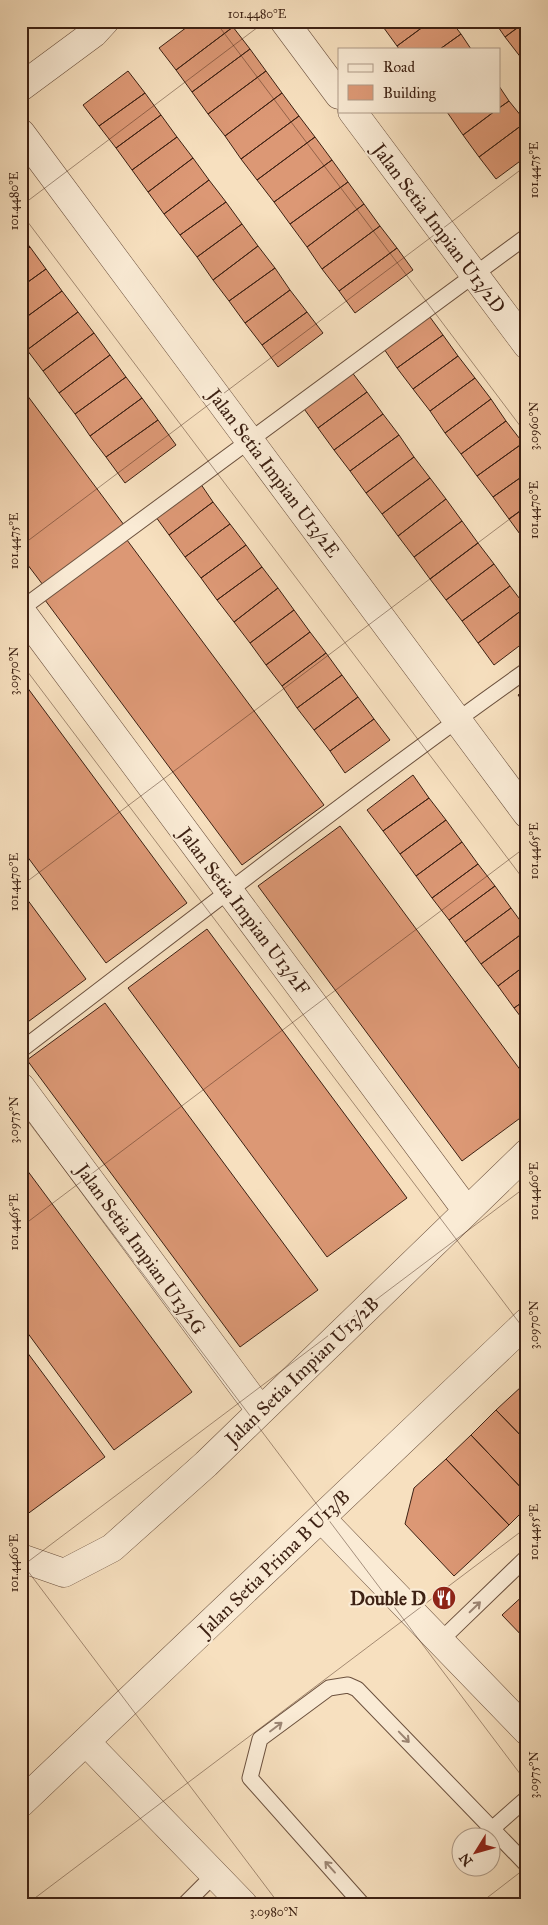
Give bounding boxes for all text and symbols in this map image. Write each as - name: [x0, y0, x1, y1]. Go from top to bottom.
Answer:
- text: 101.4480°E: [228, 7, 287, 21]
- legend: [338, 48, 500, 112]
- text: Road: [383, 58, 415, 76]
- text: Building: [383, 84, 437, 102]
- street label: Jalan Setia Impian U13/2D: [366, 137, 510, 318]
- text: 101.4475°E: [527, 141, 541, 198]
- text: 101.4480°E: [7, 171, 21, 230]
- street label: Jalan Setia Impian U13/2E: [201, 383, 345, 563]
- text: 3.0960°N: [527, 402, 541, 450]
- text: 101.4470°E: [527, 481, 541, 539]
- text: 101.4475°E: [7, 512, 21, 569]
- text: 3.0970°N: [7, 647, 21, 695]
- street label: Jalan Setia Impian U13/2F: [171, 821, 315, 1000]
- text: 101.4465°E: [527, 822, 541, 879]
- text: 101.4470°E: [7, 853, 21, 911]
- text: 3.0975°N: [7, 1096, 21, 1144]
- street label: Jalan Setia Impian U13/2G: [69, 1158, 211, 1340]
- text: 101.4460°E: [527, 1161, 541, 1220]
- text: 101.4465°E: [7, 1193, 21, 1250]
- street label: Jalan Setia Impian U13/2B: [219, 1292, 384, 1452]
- text: 3.0970°N: [527, 1301, 541, 1349]
- street label: Jalan Setia Prima B U13/B: [192, 1485, 355, 1643]
- text: 101.4455°E: [527, 1503, 541, 1560]
- text: 101.4460°E: [7, 1533, 21, 1592]
- restaurant icon: Double D: [431, 1585, 457, 1611]
- place label: Double D: [350, 1587, 426, 1610]
- one-way arrow: [469, 1601, 481, 1613]
- one-way arrow: [269, 1722, 283, 1732]
- one-way arrow: [398, 1731, 410, 1743]
- text: 3.0975°N: [527, 1751, 541, 1799]
- north arrow: [450, 1828, 500, 1878]
- text: N: [456, 1850, 476, 1869]
- one-way arrow: [324, 1861, 336, 1874]
- text: 3.0980°N: [250, 1905, 298, 1919]

